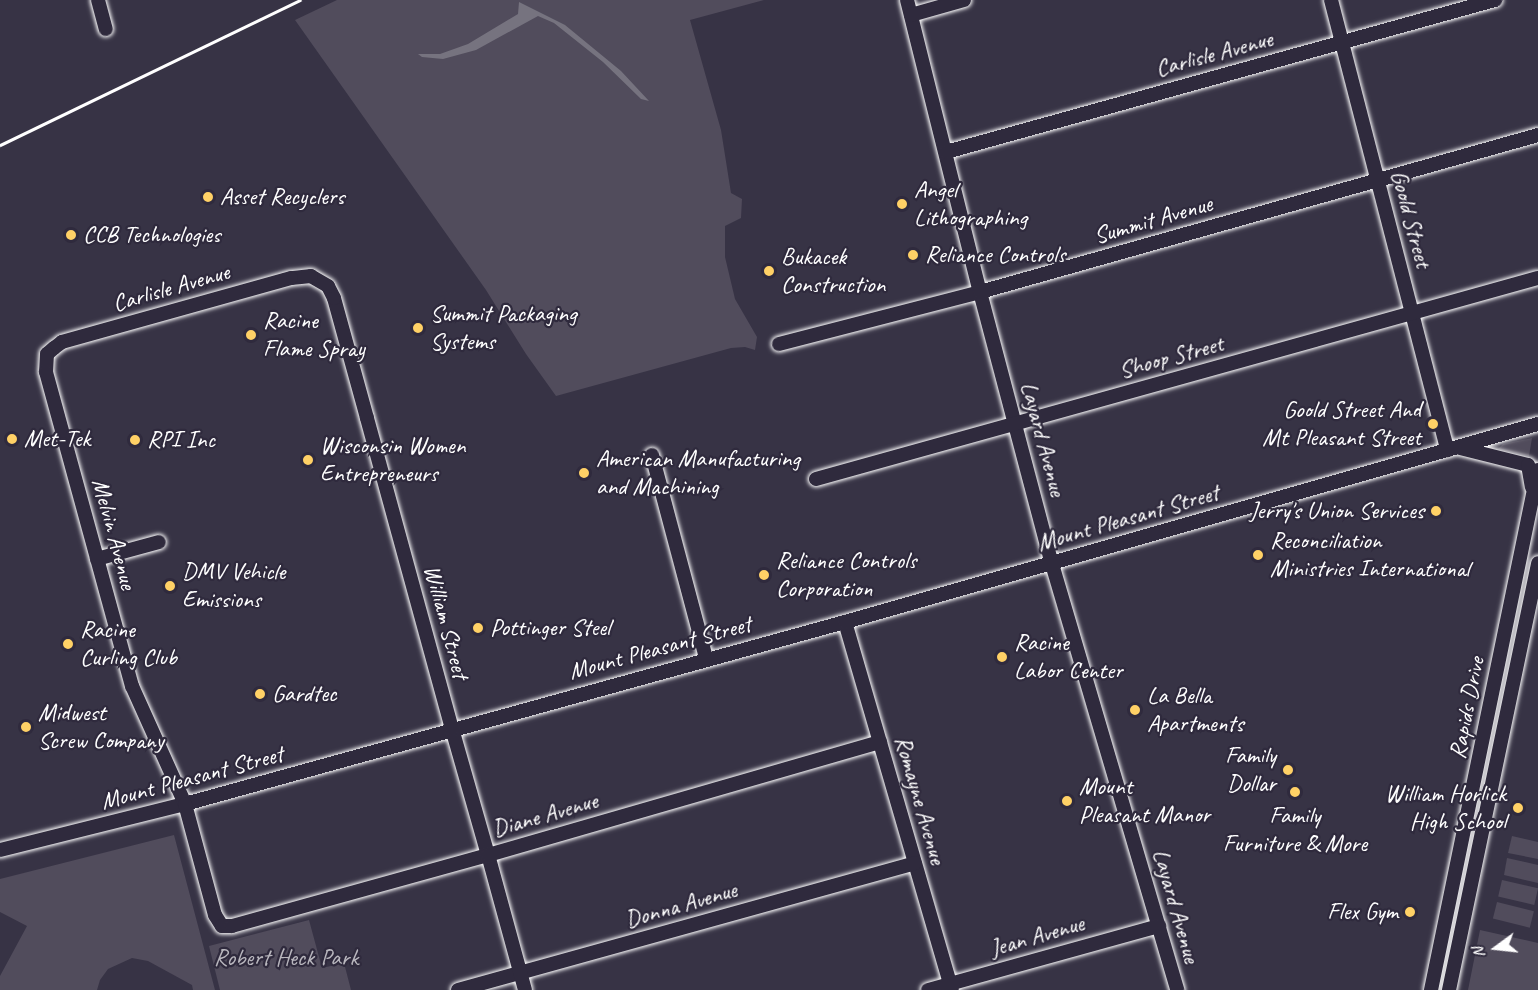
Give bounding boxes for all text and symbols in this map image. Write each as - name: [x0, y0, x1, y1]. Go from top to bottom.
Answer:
- street label: Carlisle Avenue: [1152, 25, 1276, 83]
- street label: Goold Street: [1384, 167, 1438, 271]
- place label: Angel Lithographing: [914, 176, 1027, 232]
- place label: Asset Recyclers: [220, 183, 345, 211]
- street label: Summit Avenue: [1091, 189, 1215, 251]
- marker: Asset Recyclers: [201, 190, 215, 204]
- marker: Angel Lithographing: [895, 197, 909, 211]
- place label: CCB Technologies: [83, 221, 220, 249]
- marker: CCB Technologies: [64, 228, 78, 242]
- place label: Reliance Controls: [925, 241, 1065, 269]
- place label: Bukacek Construction: [781, 243, 885, 299]
- marker: Reliance Controls: [906, 248, 920, 262]
- street label: Carlisle Avenue: [109, 258, 233, 318]
- marker: Bukacek Construction: [762, 264, 776, 278]
- place label: Summit Packaging Systems: [430, 300, 576, 356]
- place label: Racine Flame Spray: [263, 307, 365, 363]
- marker: Summit Packaging Systems: [411, 321, 425, 335]
- marker: Racine Flame Spray: [244, 328, 258, 342]
- street label: Shoop Street: [1115, 329, 1227, 385]
- street label: Layard Avenue: [1014, 379, 1072, 499]
- place label: Goold Street And Mt Pleasant Street: [1262, 396, 1421, 452]
- marker: Goold Street And Mt Pleasant Street: [1426, 417, 1440, 431]
- place label: Met-Tek: [24, 425, 90, 453]
- place label: RPI Inc: [147, 426, 215, 454]
- marker: Met-Tek: [5, 432, 19, 446]
- place label: Wisconsin Women Entrepreneurs: [320, 432, 465, 488]
- marker: RPI Inc: [128, 433, 142, 447]
- place label: American Manufacturing and Machining: [596, 445, 800, 501]
- marker: Wisconsin Women Entrepreneurs: [301, 453, 315, 467]
- marker: American Manufacturing and Machining: [577, 466, 591, 480]
- street label: Melvin Avenue: [85, 475, 143, 593]
- street label: Mount Pleasant Street: [1034, 478, 1222, 558]
- place label: Jerry's Union Services: [1250, 497, 1424, 525]
- marker: Jerry's Union Services: [1429, 504, 1443, 518]
- place label: Reconciliation Ministries International: [1270, 527, 1469, 583]
- place label: Reliance Controls Corporation: [776, 547, 916, 603]
- marker: Reconciliation Ministries International: [1251, 548, 1265, 562]
- place label: DMV Vehicle Emissions: [182, 558, 285, 614]
- street label: William Street: [417, 562, 475, 682]
- marker: Reliance Controls Corporation: [757, 568, 771, 582]
- marker: DMV Vehicle Emissions: [163, 579, 177, 593]
- street label: Mount Pleasant Street: [566, 610, 754, 686]
- place label: Pottinger Steel: [490, 614, 611, 642]
- place label: Racine Curling Club: [80, 616, 177, 672]
- marker: Pottinger Steel: [471, 621, 485, 635]
- place label: Racine Labor Center: [1014, 629, 1122, 685]
- marker: Racine Curling Club: [61, 637, 75, 651]
- marker: Racine Labor Center: [995, 650, 1009, 664]
- street label: Rapids Drive: [1443, 655, 1491, 761]
- place label: Gardtec: [272, 680, 337, 708]
- place label: La Bella Apartments: [1147, 682, 1243, 738]
- marker: Gardtec: [253, 687, 267, 701]
- place label: Midwest Screw Company: [38, 699, 163, 755]
- marker: La Bella Apartments: [1128, 703, 1142, 717]
- marker: Midwest Screw Company: [19, 720, 33, 734]
- street label: Romayne Avenue: [888, 733, 952, 867]
- street label: Mount Pleasant Street: [98, 740, 286, 816]
- place label: Family Dollar: [1225, 742, 1276, 798]
- marker: Family Dollar: [1281, 763, 1295, 777]
- place label: Mount Pleasant Manor: [1079, 773, 1210, 829]
- place label: William Horlick High School: [1385, 780, 1506, 836]
- marker: Family Furniture & More: [1288, 785, 1302, 799]
- street label: Diane Avenue: [489, 786, 601, 844]
- marker: Mount Pleasant Manor: [1060, 794, 1074, 808]
- marker: William Horlick High School: [1511, 801, 1525, 815]
- place label: Family Furniture & More: [1223, 802, 1367, 858]
- street label: Layard Avenue: [1146, 846, 1206, 966]
- street label: Donna Avenue: [622, 875, 740, 935]
- place label: Flex Gym: [1326, 898, 1398, 926]
- marker: Flex Gym: [1403, 905, 1417, 919]
- street label: Jean Avenue: [987, 909, 1087, 963]
- north arrow: [1466, 918, 1526, 978]
- park label: Robert Heck Park: [214, 944, 358, 972]
- text: N: [1468, 945, 1490, 960]

